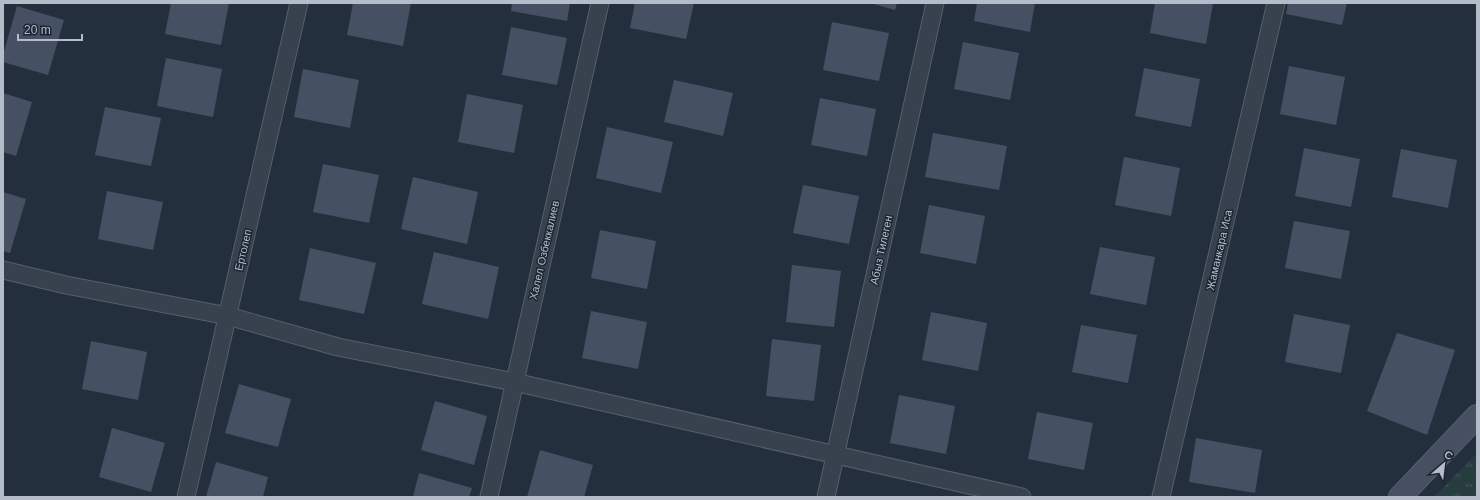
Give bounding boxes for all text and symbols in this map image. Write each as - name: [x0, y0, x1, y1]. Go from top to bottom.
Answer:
- scale bar: [18, 16, 82, 42]
- text: 20 m: [24, 23, 51, 37]
- street label: Халел Озбеккалиев: [527, 199, 561, 301]
- street label: Жаманкара Иса: [1204, 208, 1234, 291]
- street label: Абыз Тилеген: [868, 214, 894, 286]
- street label: Ертолеп: [232, 228, 254, 272]
- north arrow: [1424, 444, 1464, 484]
- text: С: [1442, 448, 1455, 462]

